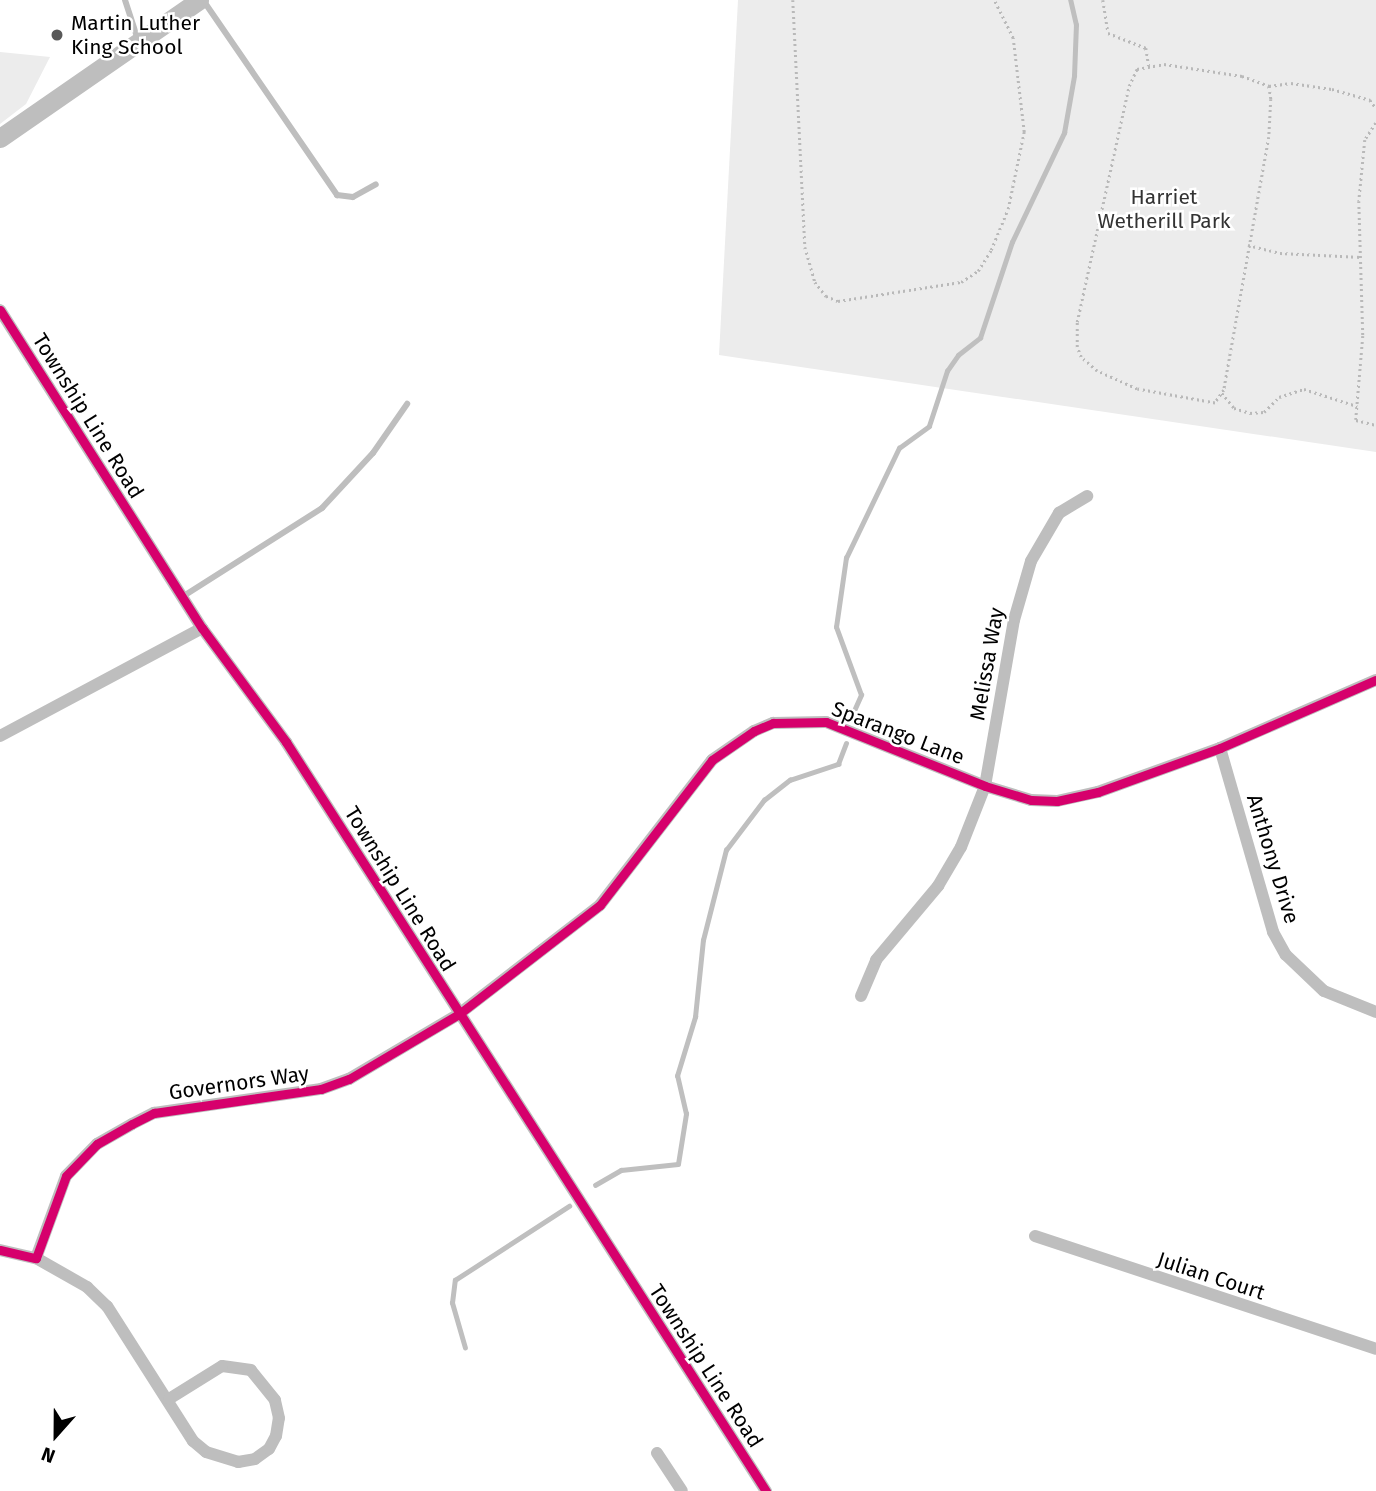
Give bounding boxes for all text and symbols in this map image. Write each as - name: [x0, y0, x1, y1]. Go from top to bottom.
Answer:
- place label: Martin Luther King School: [71, 10, 200, 60]
- marker: Martin Luther King School: [49, 27, 65, 43]
- park label: Harriet Wetherill Park: [1097, 184, 1231, 234]
- street label: Township Line Road: [27, 329, 149, 503]
- street label: Melissa Way: [965, 606, 1009, 722]
- street label: Sparango Lane: [828, 696, 968, 770]
- street label: Anthony Drive: [1241, 791, 1305, 927]
- street label: Township Line Road: [339, 802, 461, 976]
- street label: Governors Way: [167, 1061, 311, 1105]
- street label: Julian Court: [1154, 1247, 1268, 1305]
- street label: Township Line Road: [644, 1280, 768, 1452]
- north arrow: [21, 1400, 91, 1470]
- text: N: [38, 1442, 58, 1468]

